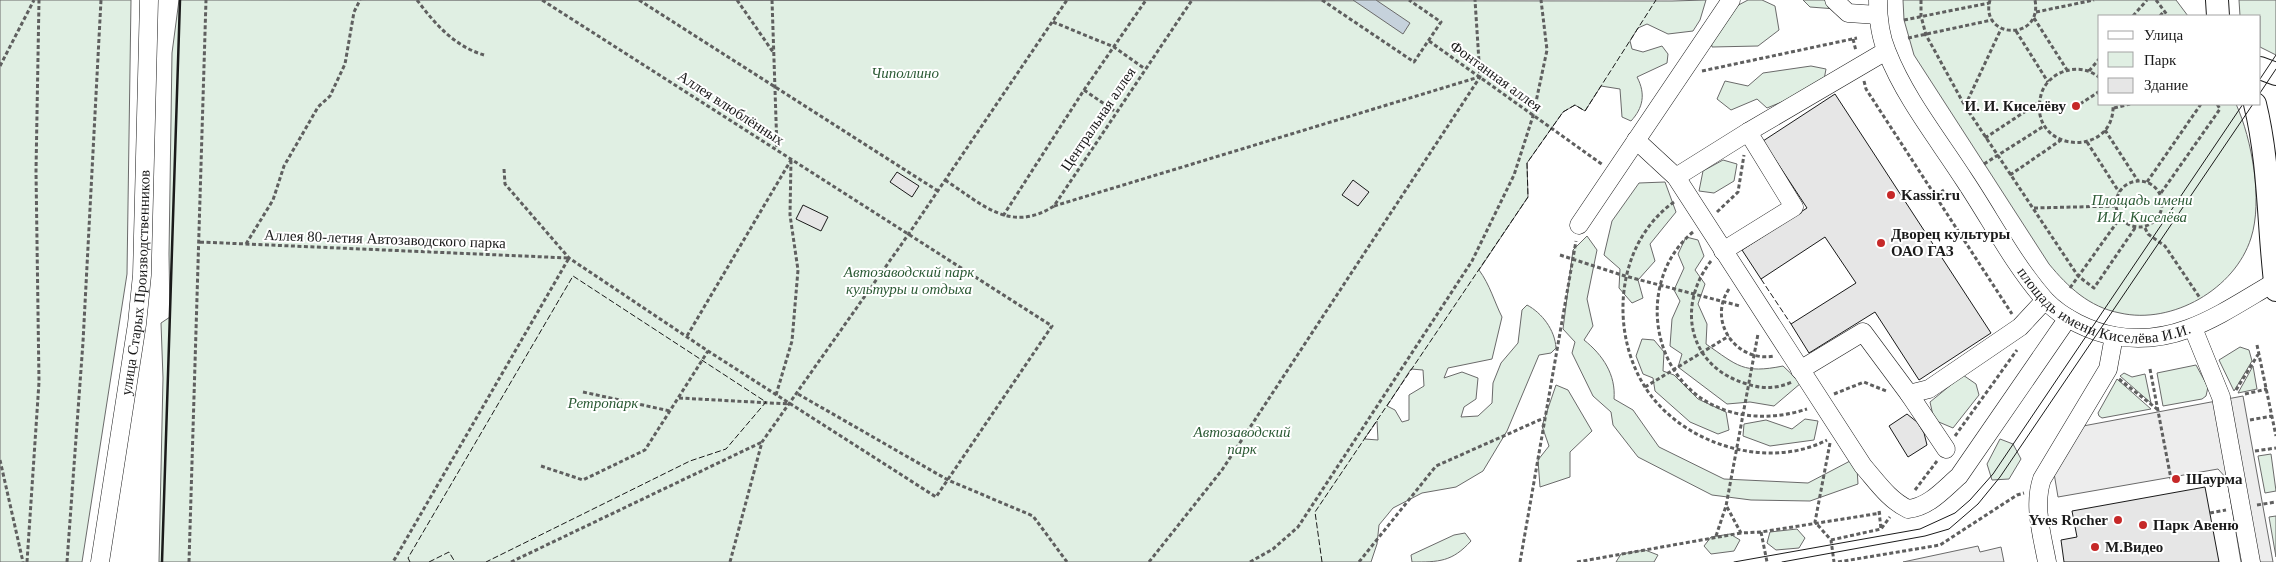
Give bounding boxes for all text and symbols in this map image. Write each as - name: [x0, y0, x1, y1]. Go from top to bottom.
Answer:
- legend: [2098, 15, 2261, 105]
- text: Улица: [2144, 27, 2183, 43]
- street label: Фонтанная аллея: [1447, 37, 1545, 115]
- text: Парк: [2144, 52, 2177, 68]
- street label: Центральная аллея: [1057, 64, 1139, 174]
- park label: Чиполлино: [871, 65, 939, 81]
- street label: Аллея влюблённых: [675, 68, 788, 149]
- text: Здание: [2144, 77, 2188, 93]
- place label: И. И. Киселёву: [1964, 98, 2066, 114]
- marker: И. И. Киселёву: [2070, 100, 2082, 112]
- street label: улица Старых Производственников: [118, 170, 153, 396]
- place label: Kassir.ru: [1901, 187, 1960, 203]
- marker: Kassir.ru: [1885, 189, 1897, 201]
- park label: Площадь имени И.И. Киселёва: [2090, 192, 2193, 225]
- place label: Дворец культуры ОАО ГАЗ: [1891, 226, 2011, 259]
- street label: Аллея 80-летия Автозаводского парка: [264, 227, 506, 251]
- marker: Дворец культуры ОАО ГАЗ: [1875, 237, 1887, 249]
- park label: Автозаводский парк культуры и отдыха: [843, 264, 975, 297]
- street label: площадь имени Киселёва И.И.: [2014, 264, 2193, 346]
- park label: Ретропарк: [567, 395, 639, 411]
- park label: Автозаводский парк: [1192, 424, 1291, 457]
- place label: Шаурма: [2186, 471, 2243, 487]
- marker: Шаурма: [2170, 473, 2182, 485]
- place label: Yves Rocher: [2028, 512, 2108, 528]
- marker: Yves Rocher: [2112, 514, 2124, 526]
- place label: Парк Авеню: [2153, 517, 2239, 533]
- marker: Парк Авеню: [2137, 519, 2149, 531]
- place label: М.Видео: [2105, 539, 2163, 555]
- marker: М.Видео: [2089, 541, 2101, 553]

